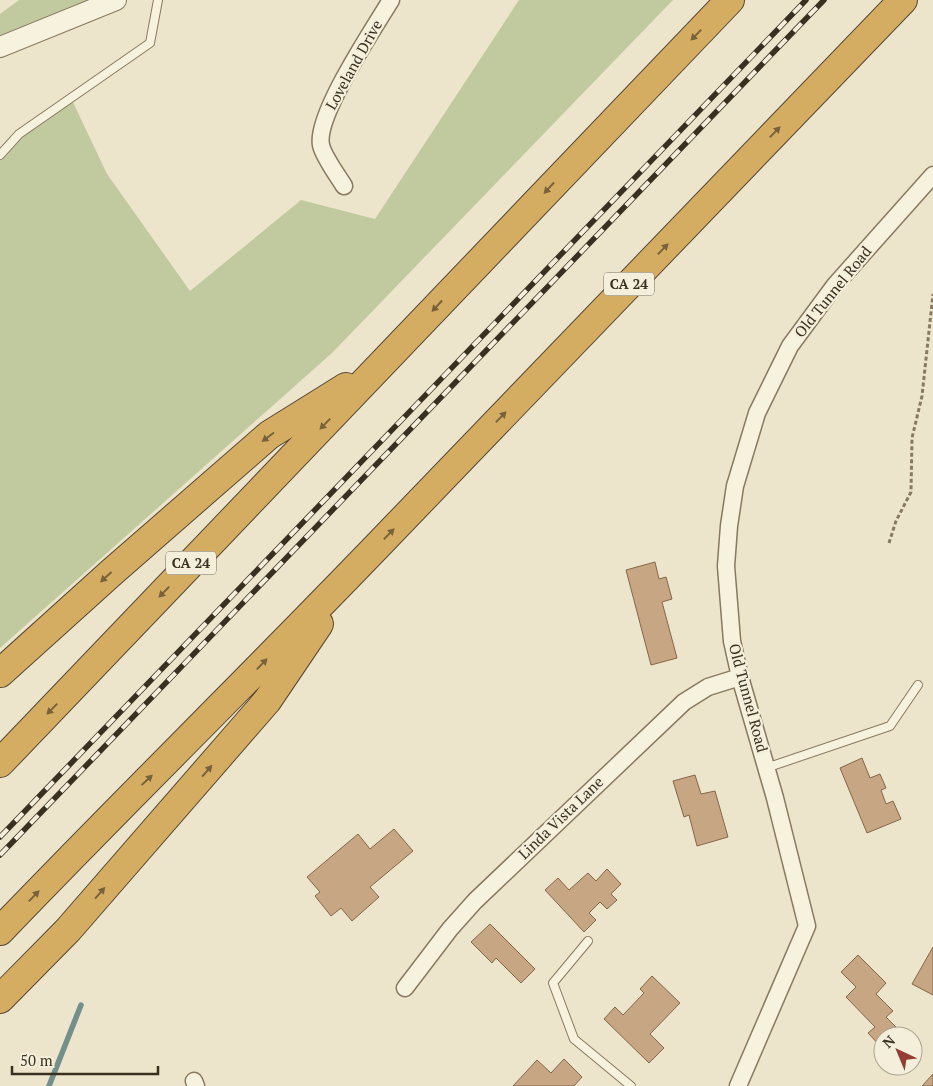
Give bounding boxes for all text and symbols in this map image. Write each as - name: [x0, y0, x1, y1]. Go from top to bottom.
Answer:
- street label: Loveland Drive: [320, 16, 386, 113]
- one-way arrow: [690, 29, 702, 41]
- one-way arrow: [769, 127, 781, 139]
- one-way arrow: [543, 182, 555, 194]
- street label: Old Tunnel Road: [789, 242, 875, 341]
- one-way arrow: [657, 244, 669, 256]
- road number: CA 24: [604, 272, 654, 296]
- one-way arrow: [431, 300, 443, 312]
- one-way arrow: [495, 411, 507, 423]
- one-way arrow: [319, 417, 331, 429]
- one-way arrow: [262, 431, 275, 442]
- one-way arrow: [383, 528, 395, 540]
- road number: CA 24: [166, 552, 216, 574]
- one-way arrow: [100, 571, 112, 583]
- one-way arrow: [158, 585, 170, 597]
- street label: Old Tunnel Road: [725, 641, 773, 754]
- one-way arrow: [256, 659, 268, 671]
- one-way arrow: [46, 703, 58, 715]
- one-way arrow: [201, 765, 213, 777]
- street label: Linda Vista Lane: [513, 772, 607, 863]
- one-way arrow: [141, 774, 153, 786]
- one-way arrow: [94, 887, 105, 899]
- one-way arrow: [28, 890, 40, 902]
- north arrow: [873, 1026, 923, 1076]
- text: N: [878, 1031, 899, 1052]
- scale bar: [12, 1044, 159, 1076]
- text: 50 m: [20, 1050, 53, 1070]

